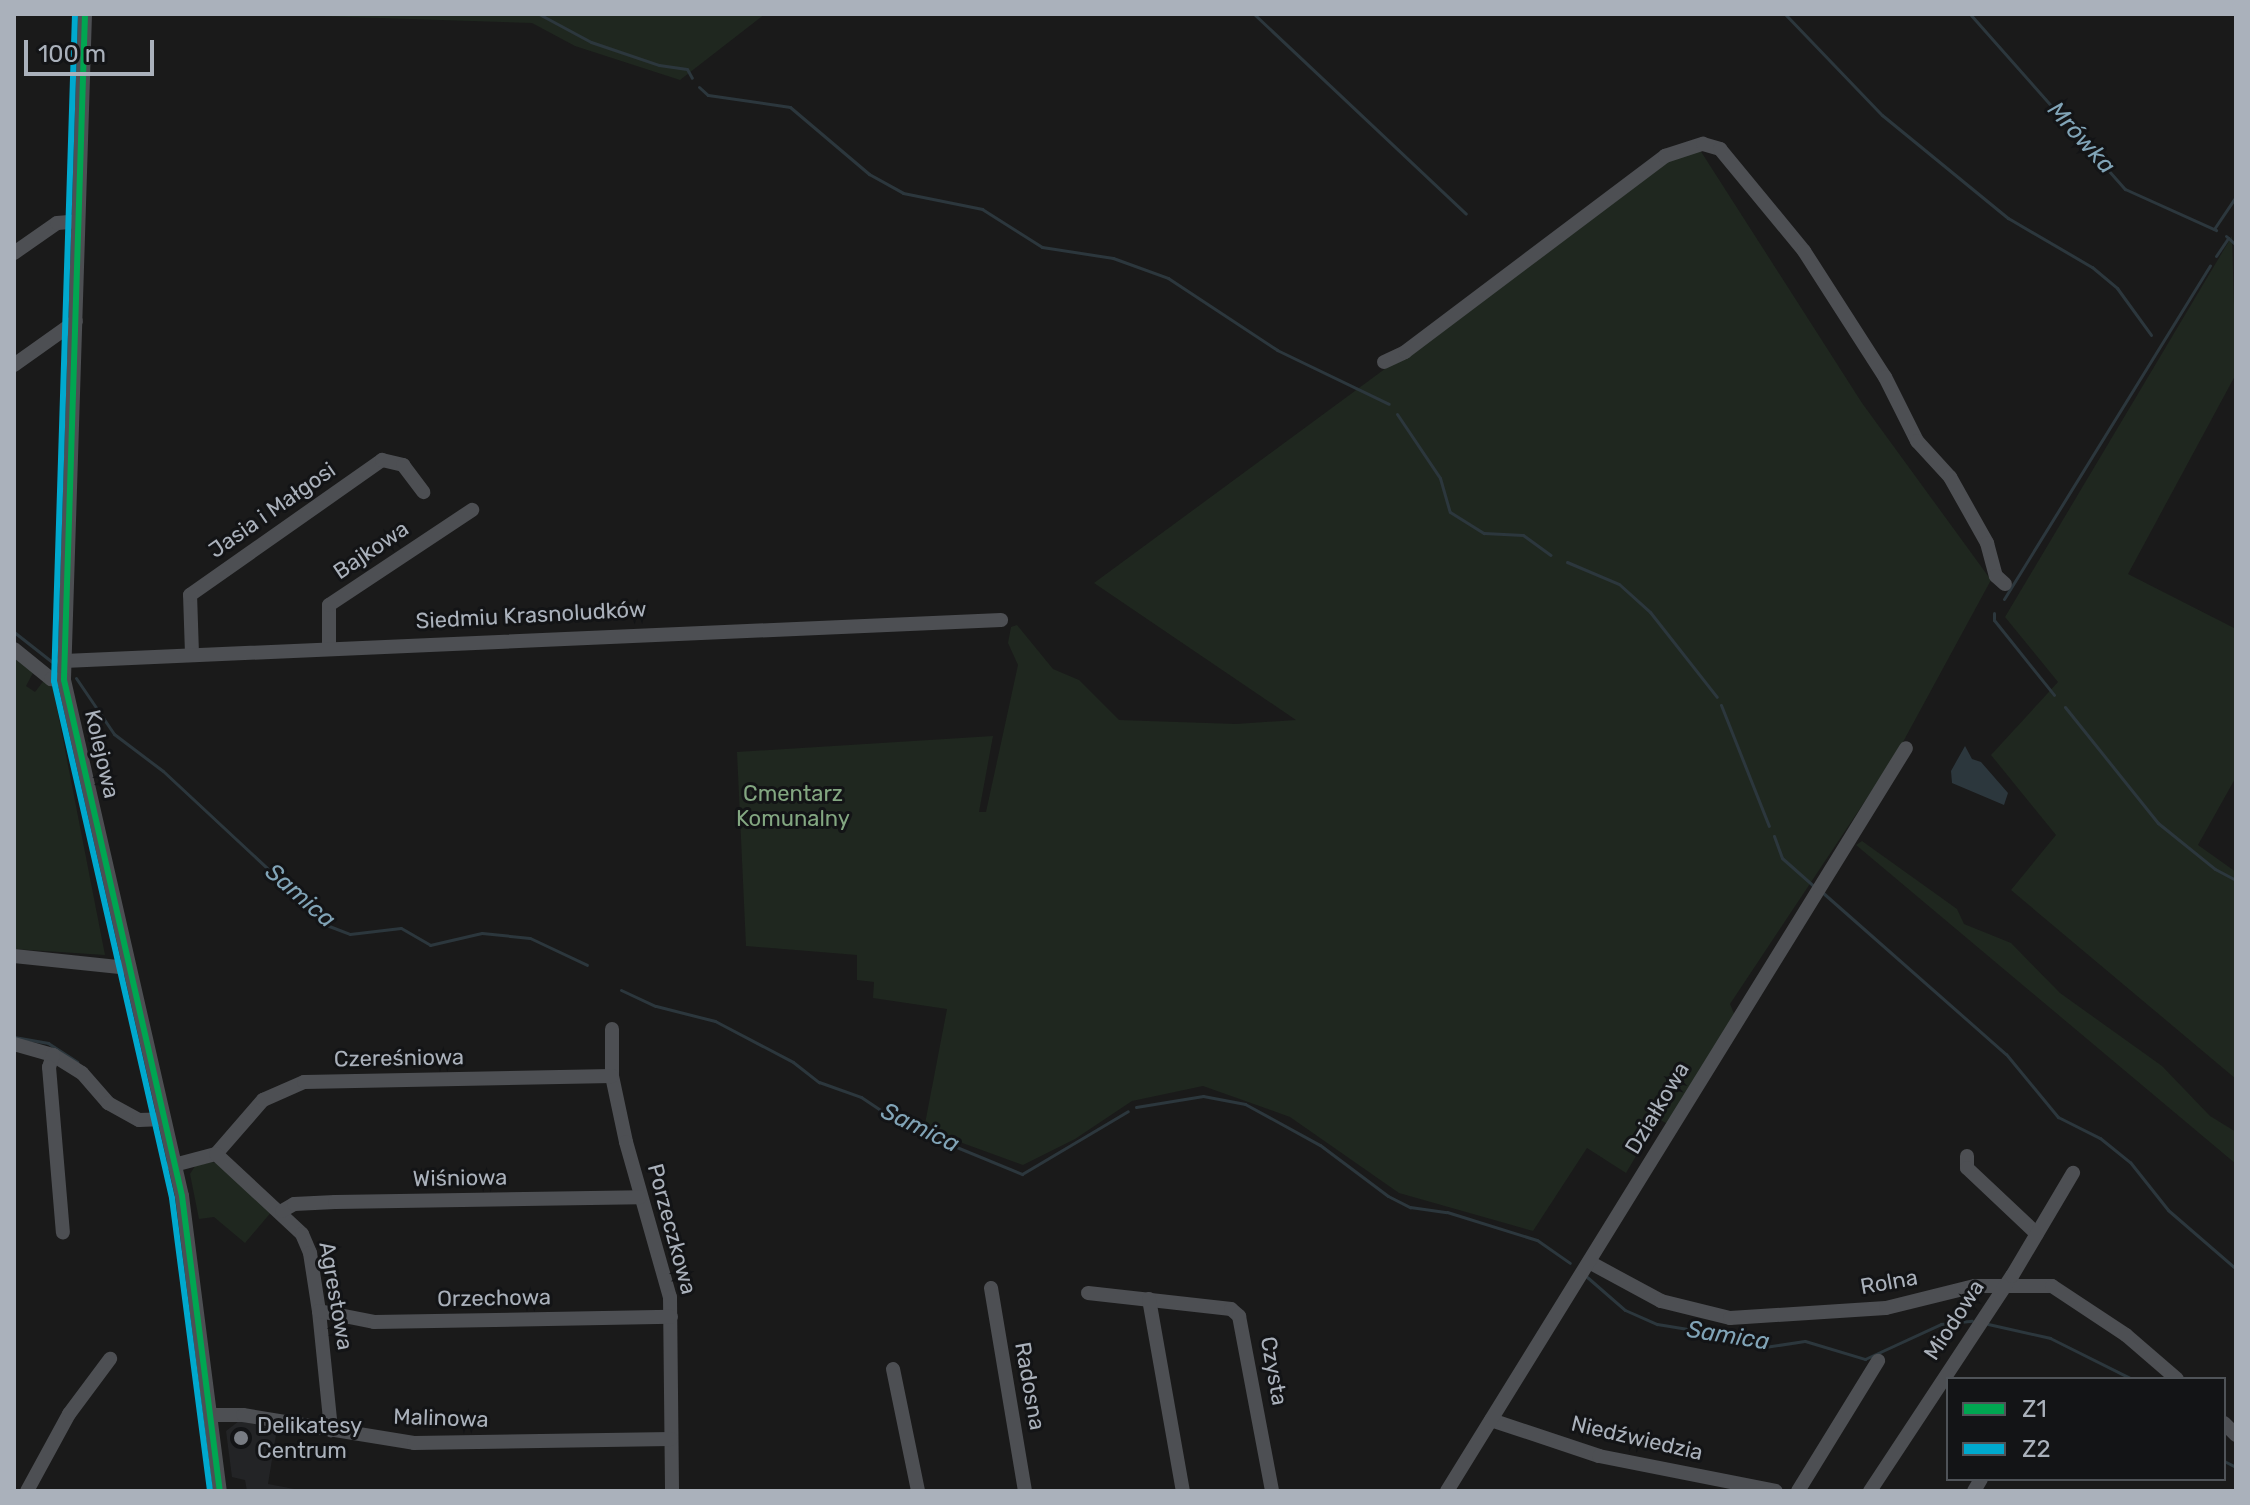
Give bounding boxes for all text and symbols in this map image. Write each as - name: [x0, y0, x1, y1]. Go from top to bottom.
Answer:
- scale bar: [28, 24, 158, 74]
- text: 100 m: [38, 40, 106, 68]
- water label: Mrówka: [2041, 96, 2121, 180]
- street label: Jasia i Małgosi: [203, 457, 341, 563]
- street label: Bajkowa: [328, 515, 414, 585]
- street label: Siedmiu Krasnoludków: [415, 596, 647, 634]
- street label: Kolejowa: [79, 707, 125, 801]
- park label: Cmentarz Komunalny: [736, 780, 850, 832]
- water label: Samica: [259, 858, 341, 934]
- street label: Czereśniowa: [334, 1044, 464, 1072]
- street label: Działkowa: [1619, 1057, 1695, 1159]
- water label: Samica: [876, 1097, 964, 1159]
- street label: Porzeczkowa: [642, 1161, 702, 1297]
- street label: Wiśniowa: [412, 1164, 508, 1192]
- street label: Agrestowa: [313, 1240, 359, 1352]
- street label: Rolna: [1858, 1264, 1920, 1300]
- street label: Miodowa: [1918, 1275, 1990, 1365]
- street label: Orzechowa: [437, 1284, 551, 1312]
- water label: Samica: [1685, 1315, 1771, 1357]
- street label: Czysta: [1255, 1334, 1293, 1408]
- street label: Radosna: [1009, 1340, 1051, 1432]
- legend: [1946, 1377, 2226, 1481]
- text: Z1: [2022, 1395, 2047, 1423]
- street label: Malinowa: [393, 1403, 489, 1433]
- street label: Niedźwiedzia: [1569, 1410, 1705, 1466]
- place label: Delikatesy Centrum: [257, 1412, 362, 1464]
- marker: Delikatesy Centrum: [232, 1429, 250, 1447]
- text: Z2: [2022, 1435, 2051, 1463]

